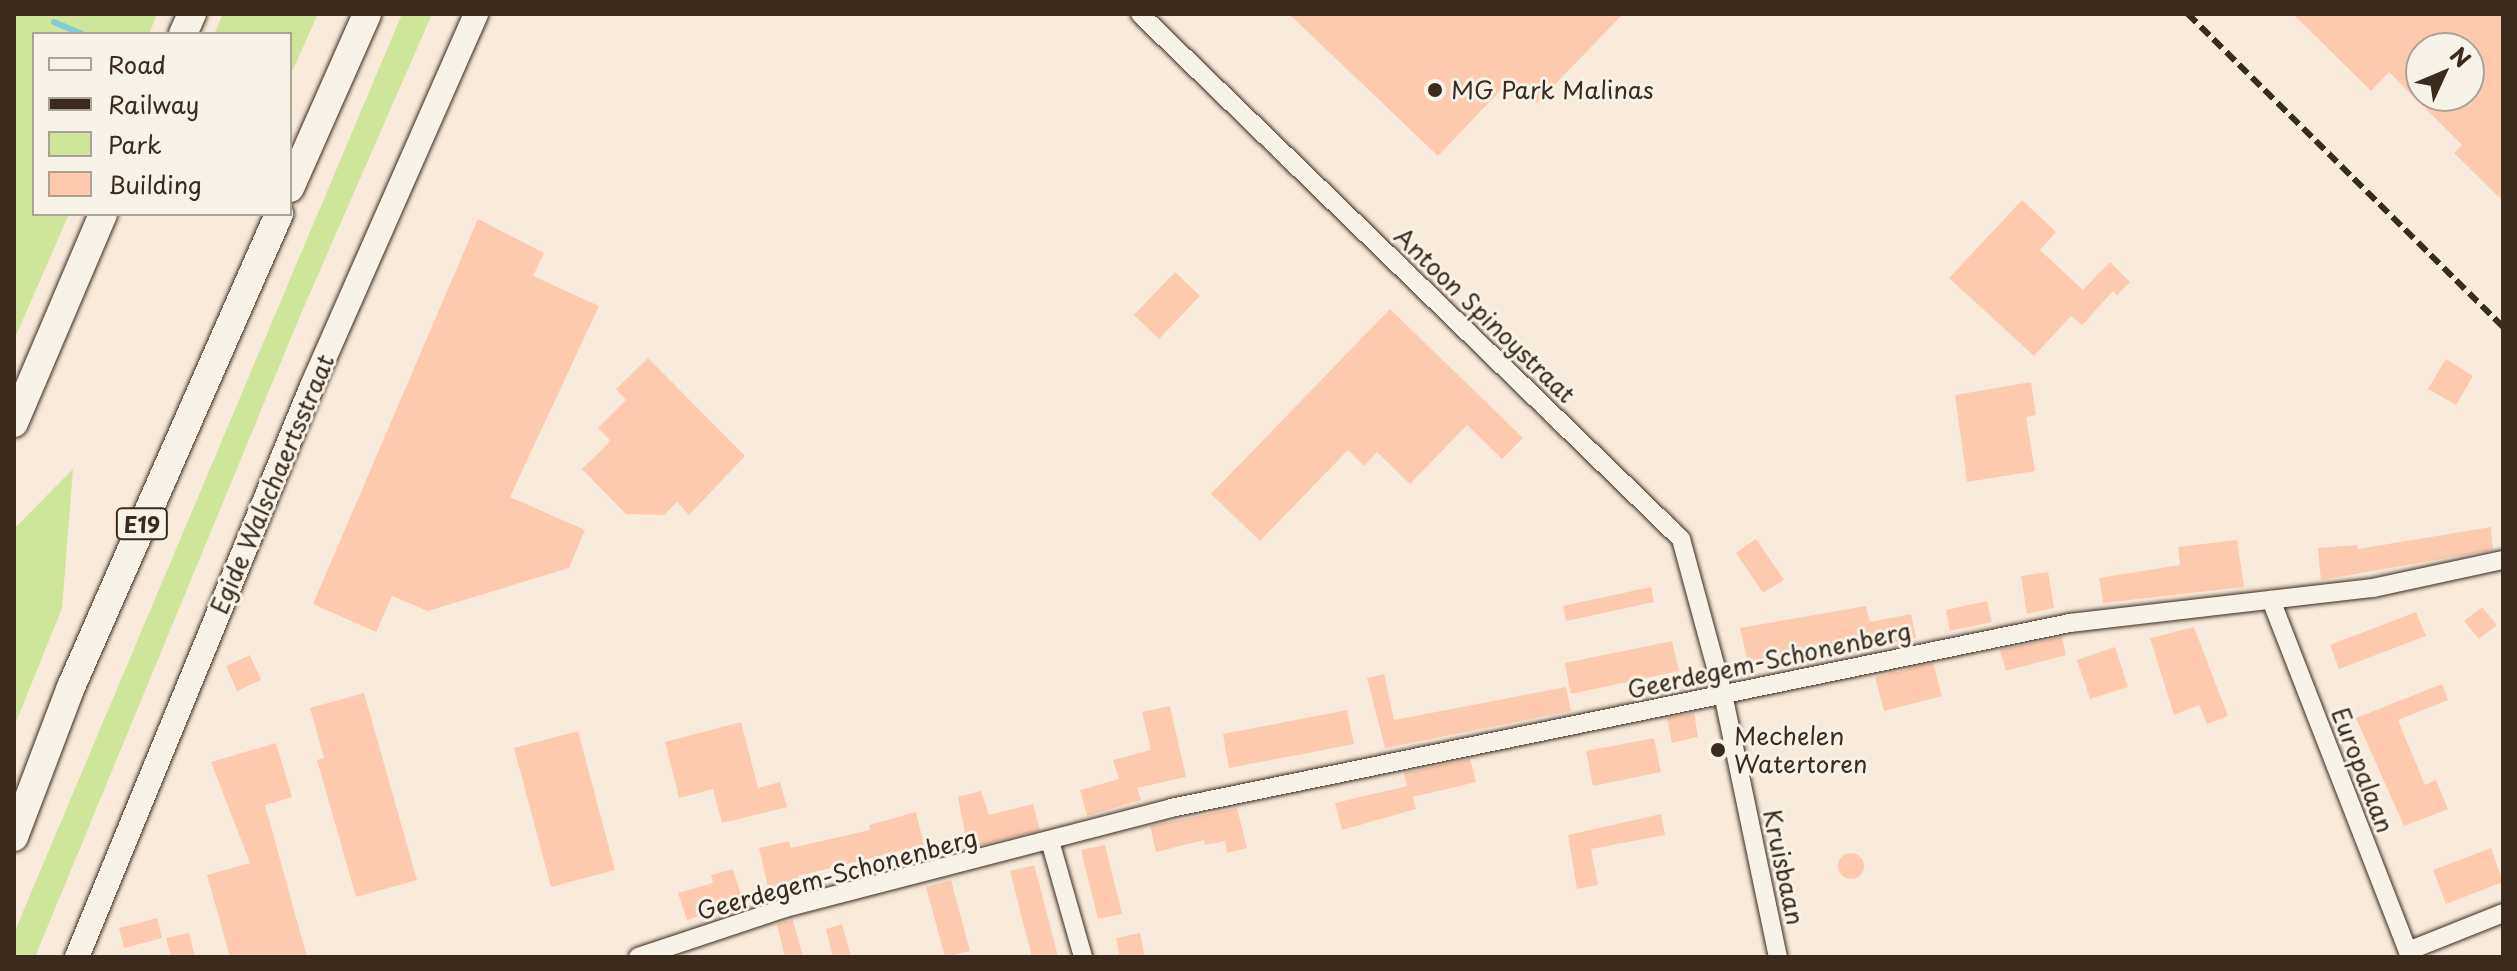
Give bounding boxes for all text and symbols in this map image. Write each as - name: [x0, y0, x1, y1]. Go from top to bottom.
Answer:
- legend: [32, 32, 292, 216]
- north arrow: [2405, 32, 2485, 112]
- text: N: [2443, 39, 2479, 74]
- text: Road: [108, 46, 166, 82]
- place label: MG Park Malinas: [1451, 76, 1653, 104]
- marker: MG Park Malinas: [1426, 81, 1444, 99]
- text: Railway: [108, 86, 199, 122]
- text: Park: [108, 126, 162, 162]
- text: Building: [108, 166, 202, 202]
- street label: Antoon Spinoystraat: [1389, 222, 1581, 408]
- street label: Egide Walschaertsstraat: [204, 350, 340, 618]
- road number: E19: [114, 506, 170, 542]
- street label: Geerdegem-Schonenberg: [1625, 616, 1913, 704]
- street label: Europalaan: [2326, 703, 2400, 837]
- place label: Mechelen Watertoren: [1734, 722, 1867, 778]
- marker: Mechelen Watertoren: [1709, 741, 1727, 759]
- street label: Kruisbaan: [1758, 807, 1810, 927]
- street label: Geerdegem-Schonenberg: [694, 823, 980, 925]

